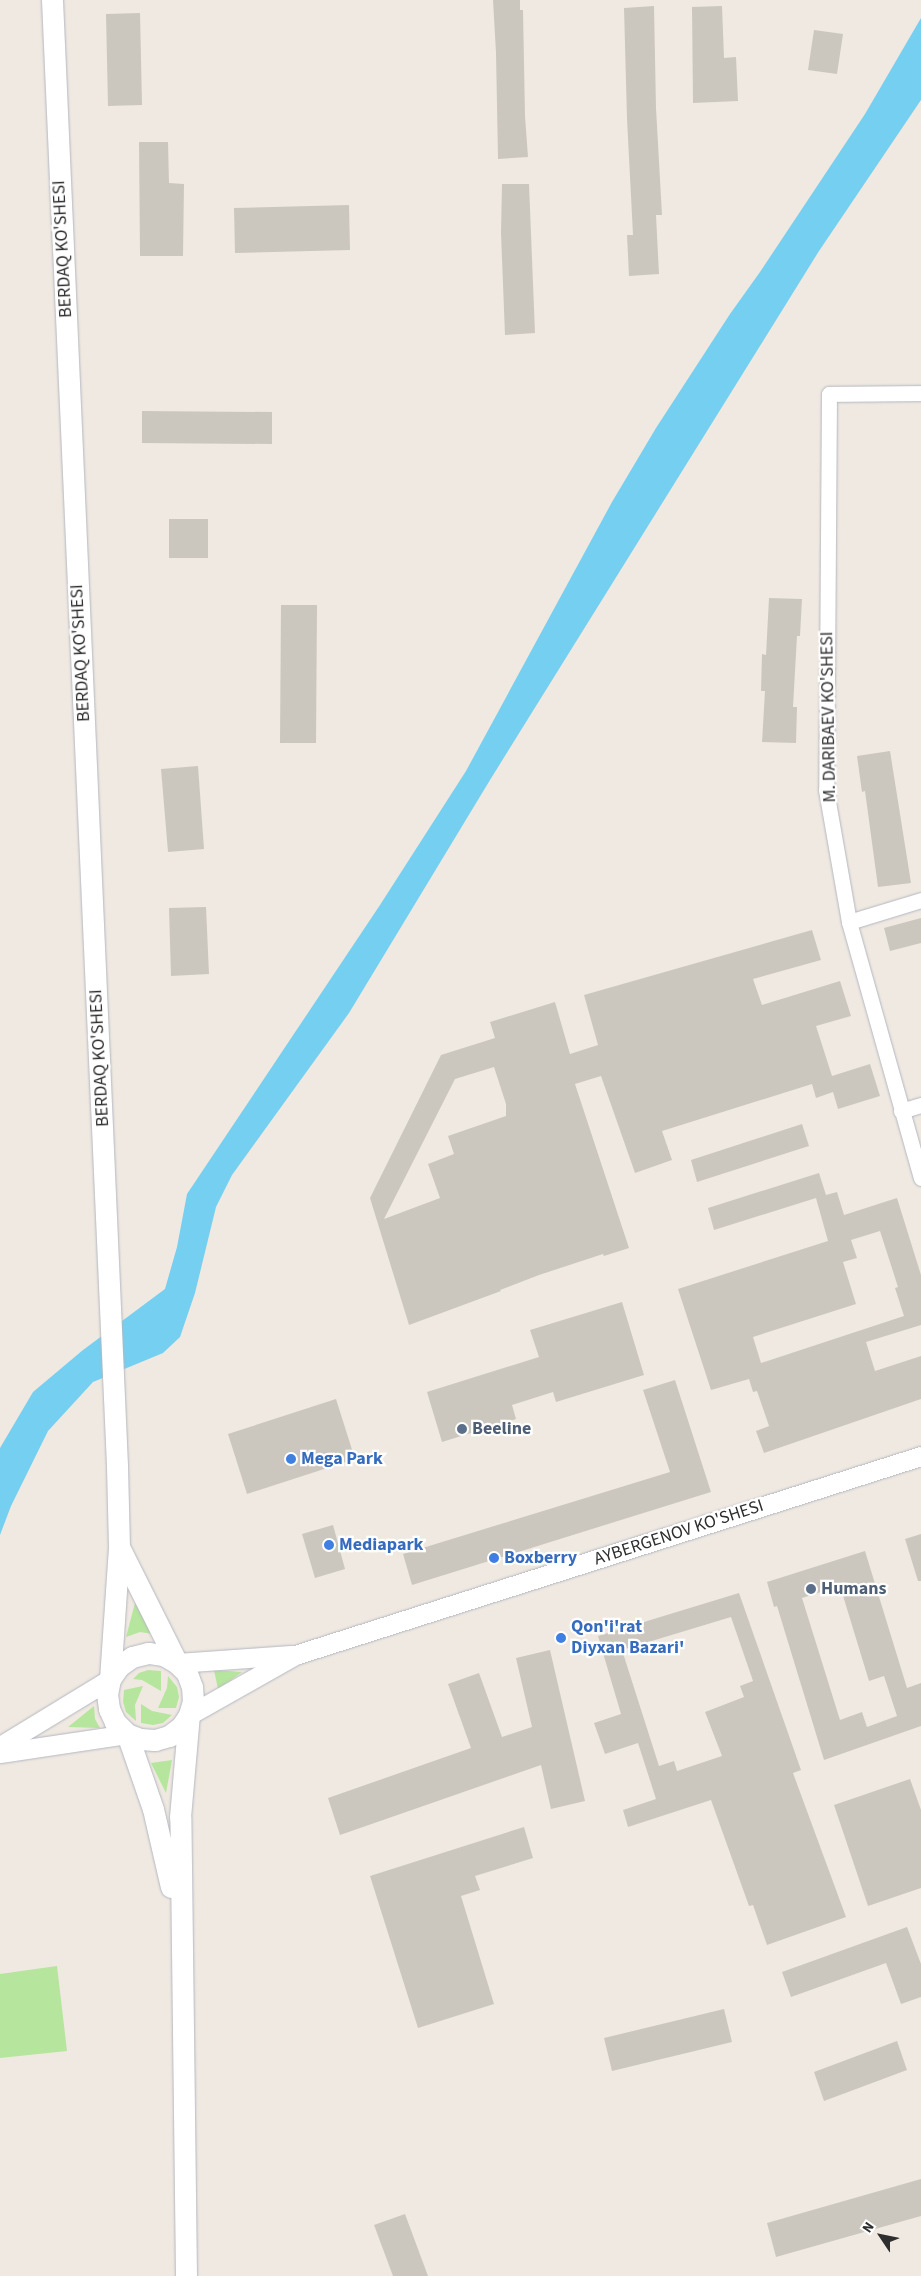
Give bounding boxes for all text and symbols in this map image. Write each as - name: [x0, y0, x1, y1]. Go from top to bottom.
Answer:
- street label: BERDAQ KO'SHESI: [49, 180, 77, 318]
- street label: BERDAQ KO'SHESI: [67, 584, 95, 722]
- street label: M. DARIBAEV KO'SHESI: [817, 631, 841, 803]
- street label: BERDAQ KO'SHESI: [86, 989, 114, 1127]
- place label: Beeline: [472, 1418, 531, 1440]
- marker: Beeline: [456, 1423, 468, 1435]
- place label: Mega Park: [301, 1448, 383, 1470]
- marker: Mega Park: [285, 1453, 297, 1465]
- street label: AYBERGENOV KO'SHESI: [592, 1495, 766, 1571]
- place label: Mediapark: [339, 1534, 423, 1556]
- marker: Mediapark: [323, 1539, 335, 1551]
- place label: Boxberry: [504, 1547, 577, 1569]
- marker: Boxberry: [488, 1552, 500, 1564]
- place label: Humans: [821, 1578, 887, 1600]
- marker: Humans: [805, 1583, 817, 1595]
- place label: Qon'i'rat Diyxan Bazari': [571, 1617, 684, 1660]
- marker: Qon'i'rat Diyxan Bazari': [555, 1632, 567, 1644]
- north arrow: [856, 2211, 906, 2261]
- text: N: [858, 2218, 879, 2237]

